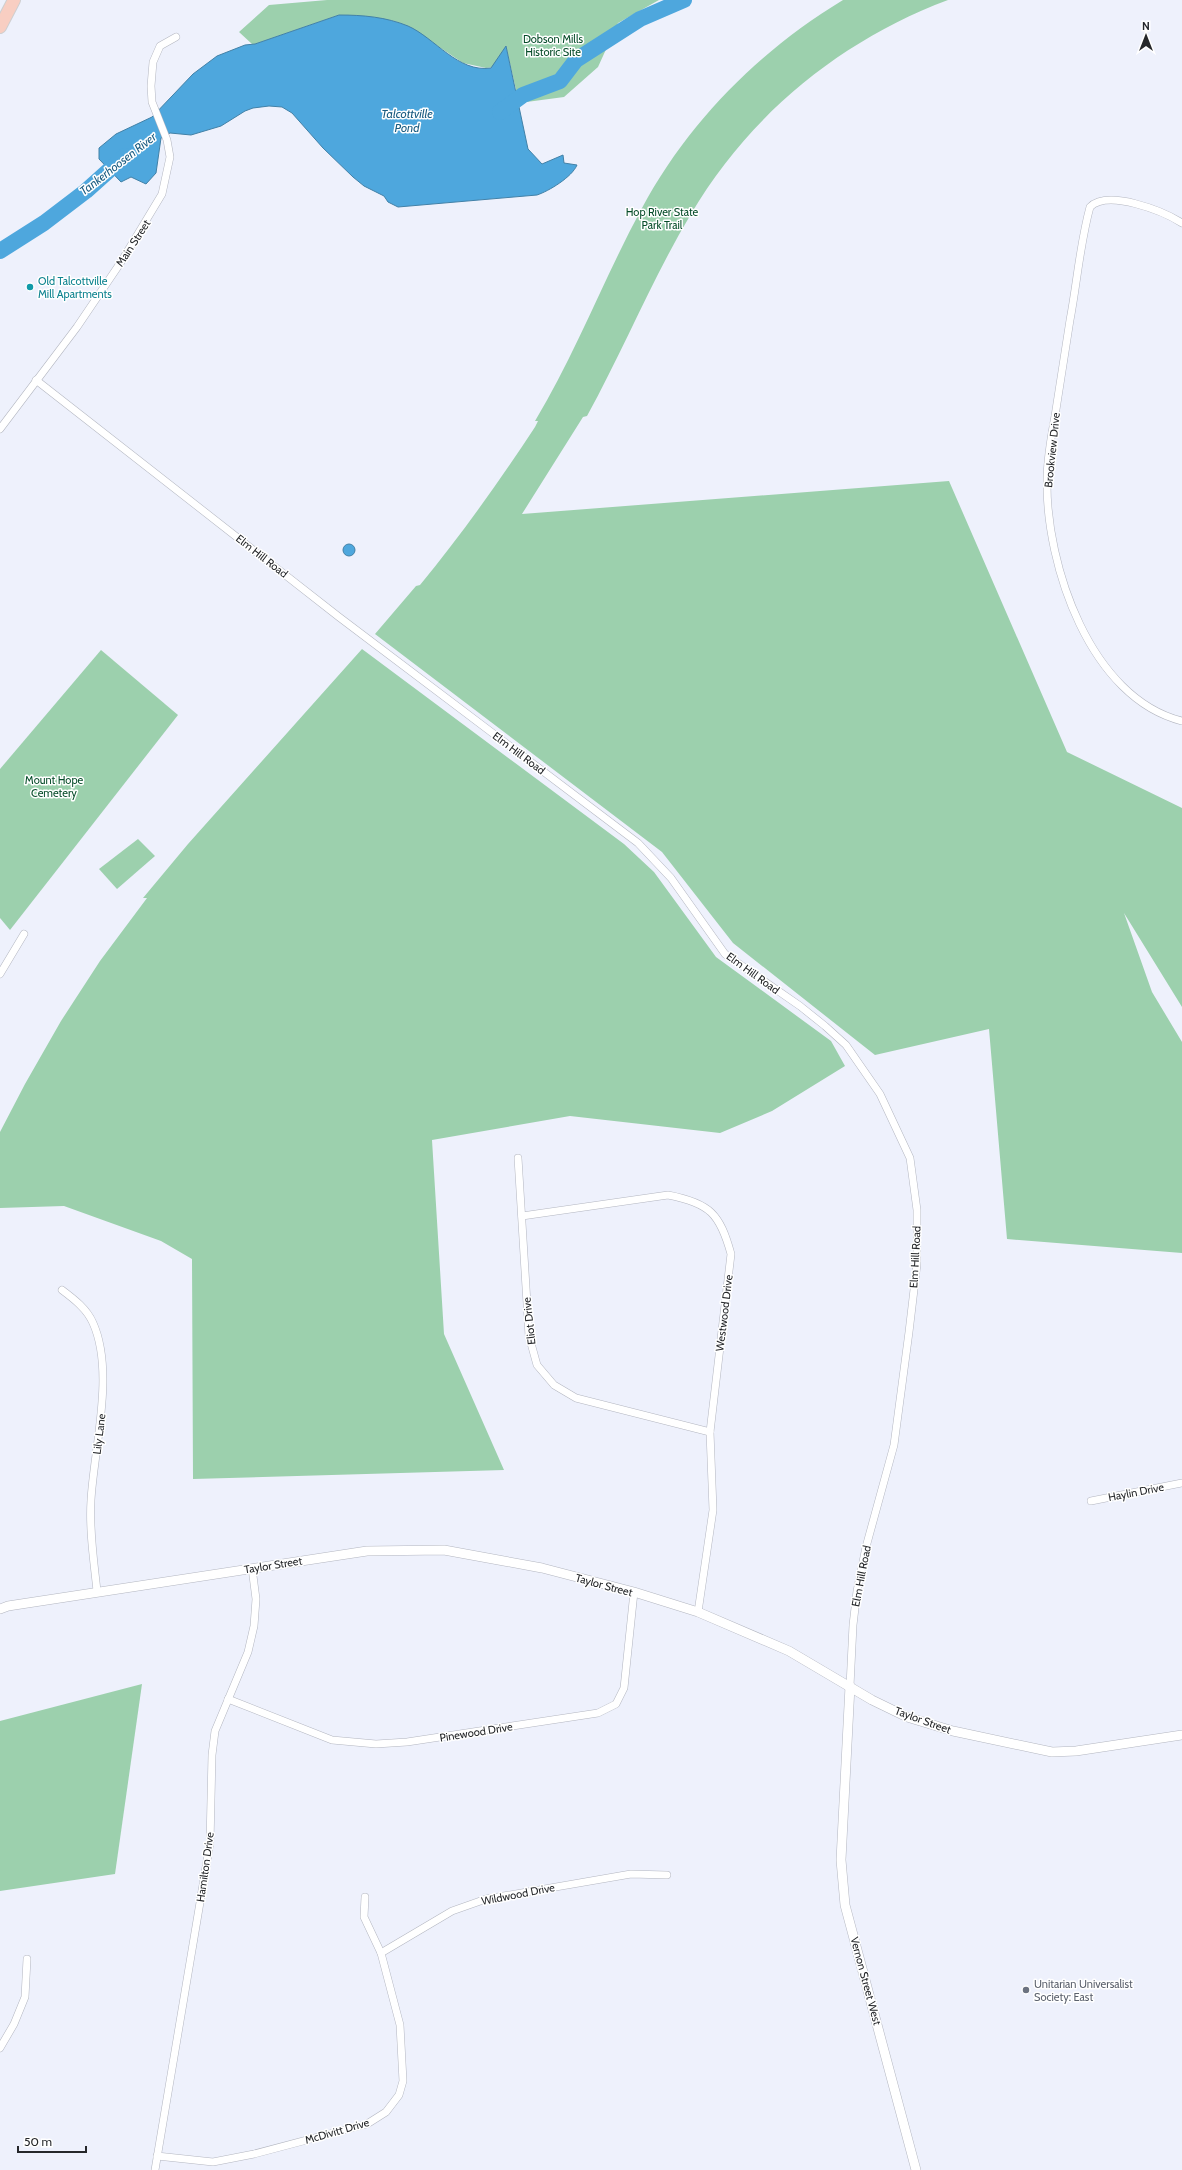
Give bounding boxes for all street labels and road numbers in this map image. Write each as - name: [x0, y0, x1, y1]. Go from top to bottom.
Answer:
- street label: Main Street: [113, 217, 154, 269]
- street label: Brookview Drive: [1041, 411, 1063, 488]
- street label: Elm Hill Road: [233, 531, 291, 581]
- street label: Elm Hill Road: [490, 729, 548, 777]
- street label: Elm Hill Road: [724, 949, 782, 997]
- street label: Elm Hill Road: [906, 1226, 924, 1288]
- street label: Westwood Drive: [712, 1274, 736, 1352]
- street label: Eliot Drive: [519, 1296, 538, 1346]
- street label: Lily Lane: [90, 1412, 108, 1455]
- street label: Haylin Drive: [1107, 1480, 1165, 1504]
- street label: Elm Hill Road: [848, 1544, 874, 1608]
- street label: Taylor Street: [243, 1553, 303, 1576]
- street label: Taylor Street: [574, 1571, 634, 1599]
- street label: Taylor Street: [893, 1703, 953, 1737]
- street label: Pinewood Drive: [439, 1719, 514, 1745]
- street label: Hamilton Drive: [193, 1831, 217, 1903]
- street label: Wildwood Drive: [480, 1880, 556, 1908]
- street label: Vernon Street West: [848, 1935, 885, 2027]
- street label: McDivitt Drive: [303, 2115, 371, 2147]

